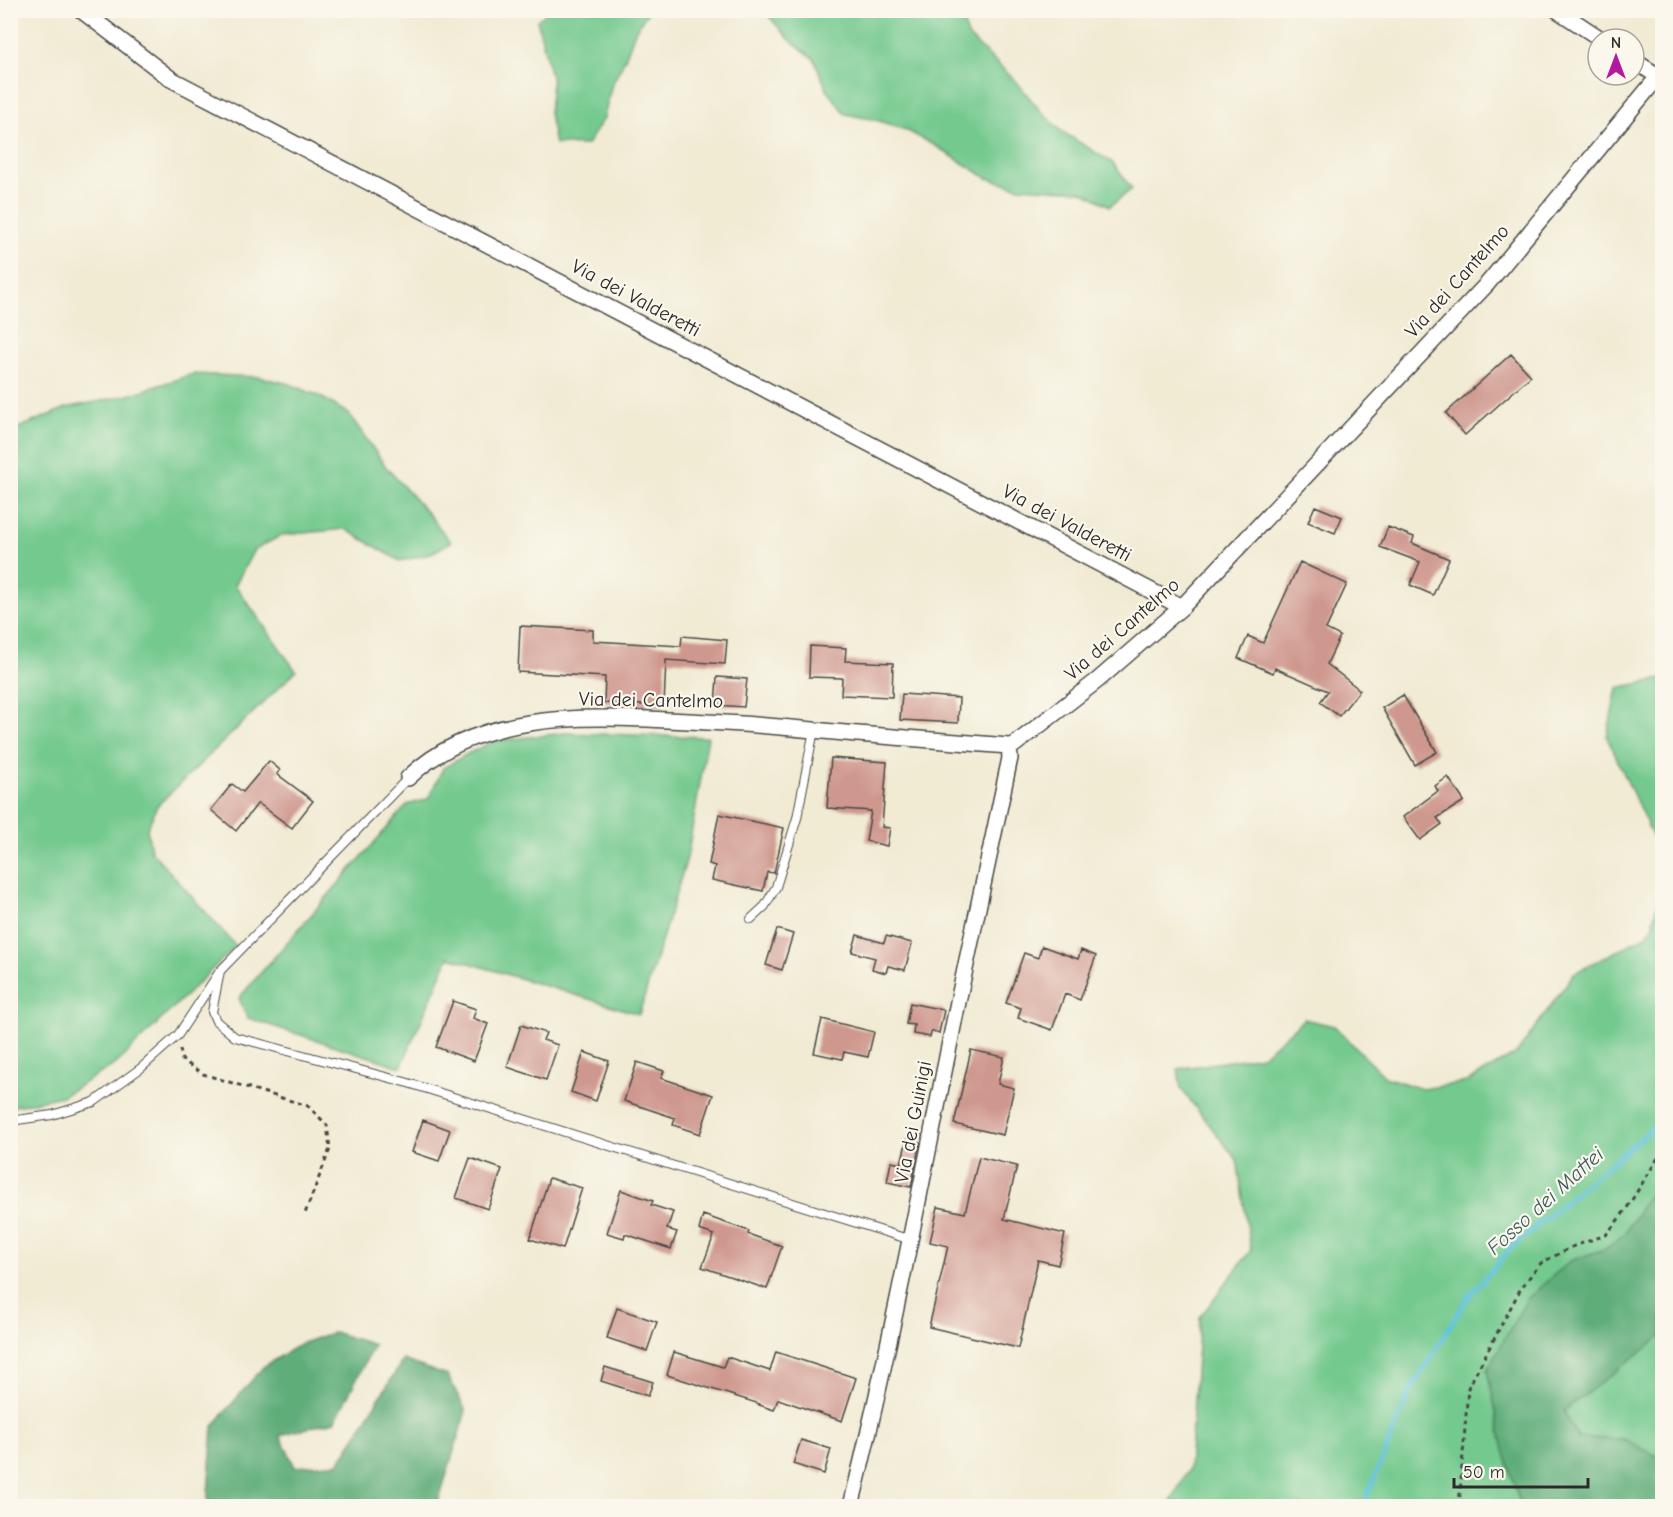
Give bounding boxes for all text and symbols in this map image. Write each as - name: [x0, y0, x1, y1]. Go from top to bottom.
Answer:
- north arrow: [1586, 27, 1646, 87]
- text: N: [1611, 34, 1621, 52]
- street label: Via dei Cantelmo: [1400, 220, 1514, 342]
- street label: Via dei Valderetti: [568, 254, 704, 342]
- street label: Via dei Valderetti: [999, 479, 1135, 567]
- street label: Via dei Cantelmo: [1060, 573, 1184, 685]
- street label: Via dei Cantelmo: [579, 687, 723, 713]
- street label: Via dei Guinigi: [890, 1059, 936, 1185]
- water label: Fosso dei Mattei: [1482, 1142, 1609, 1260]
- scale bar: [1454, 1451, 1588, 1489]
- text: 50 m: [1463, 1462, 1505, 1483]

